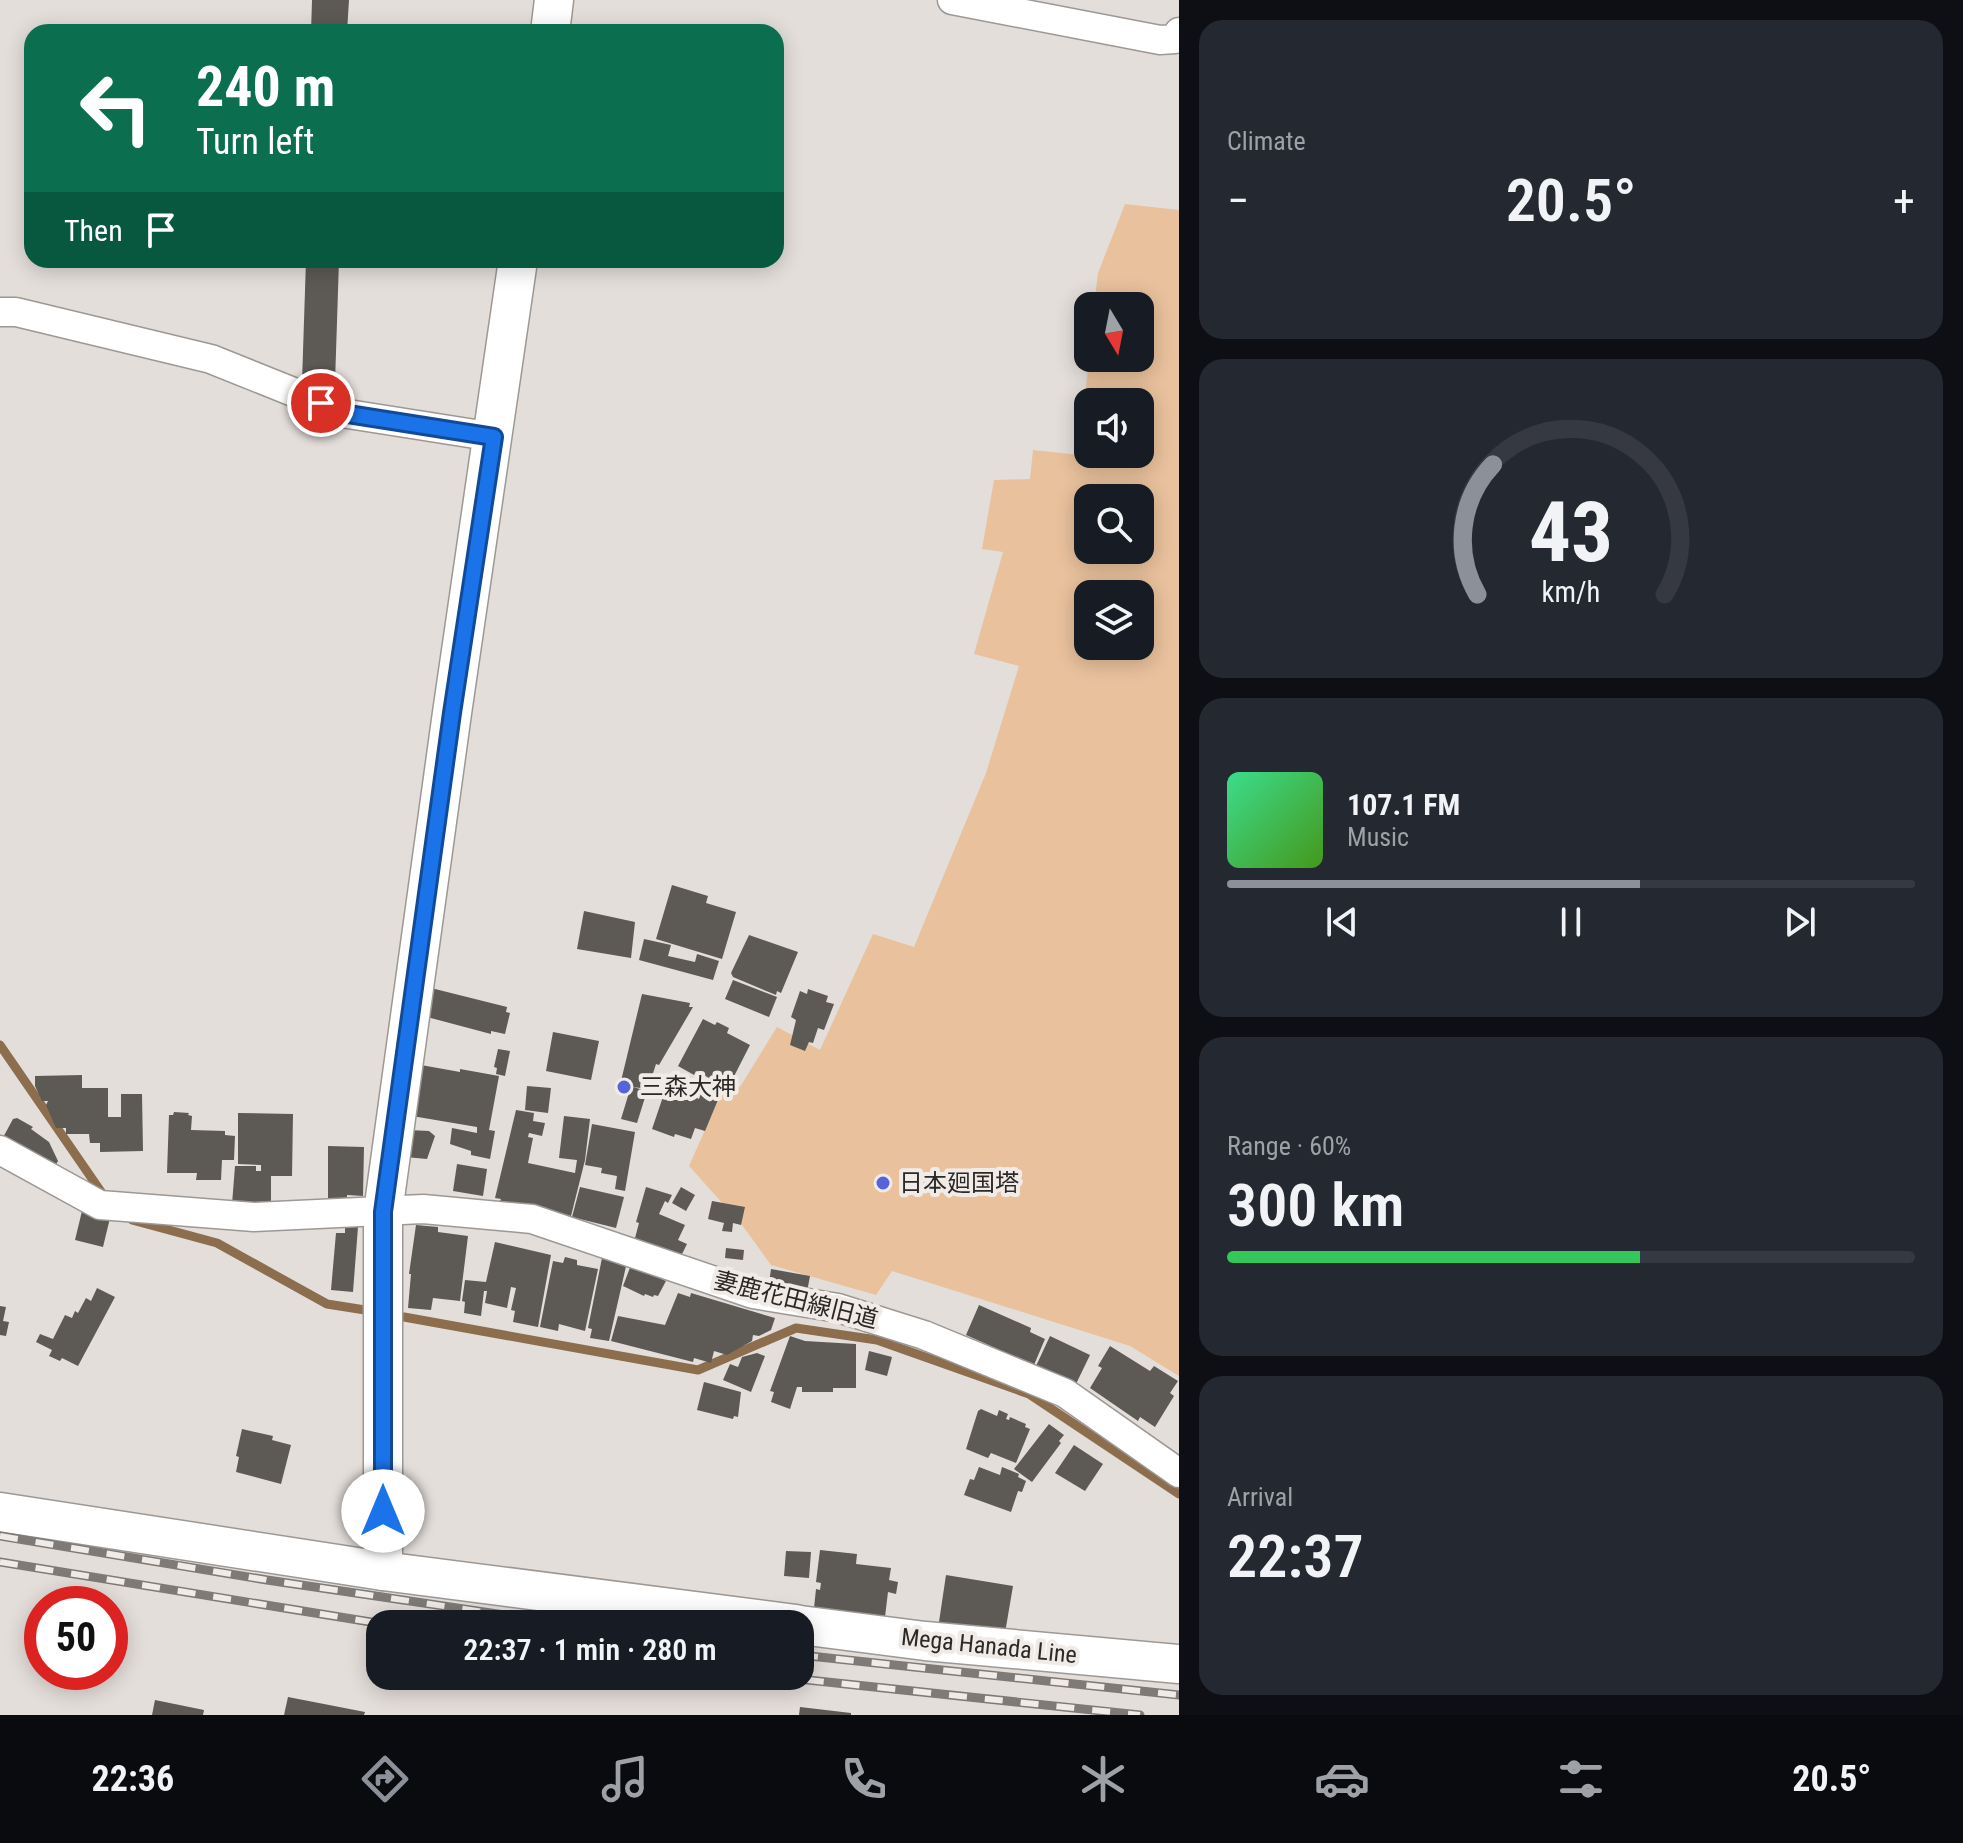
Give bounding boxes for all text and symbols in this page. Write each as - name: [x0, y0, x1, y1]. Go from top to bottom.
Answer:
- text: 240 m: [196, 54, 335, 120]
- icon: left: [64, 56, 168, 160]
- text: Turn left: [196, 121, 314, 163]
- text: Climate: [1227, 126, 1306, 156]
- text: 20.5°: [1506, 165, 1636, 236]
- text: −: [1227, 175, 1249, 227]
- text: +: [1893, 175, 1915, 227]
- icon: arrive: [139, 208, 183, 252]
- text: Then: [64, 213, 123, 248]
- north arrow: [1074, 292, 1154, 372]
- map controls: [1074, 292, 1154, 660]
- pin: [287, 369, 355, 437]
- icon: arrive: [299, 381, 343, 425]
- button: sound: [1074, 388, 1154, 468]
- text: 43: [1529, 483, 1613, 580]
- button: search: [1074, 484, 1154, 564]
- text: km/h: [1542, 575, 1600, 609]
- button: layers: [1074, 580, 1154, 660]
- text: 107.1 FM: [1347, 787, 1460, 822]
- text: Music: [1347, 822, 1409, 852]
- icon: previous: [1320, 900, 1364, 944]
- icon: pause: [1549, 900, 1593, 944]
- icon: next: [1778, 900, 1822, 944]
- place label: 三森大神: [640, 1073, 736, 1101]
- marker: 三森大神: [615, 1078, 633, 1096]
- text: Range · 60%: [1227, 1131, 1351, 1161]
- place label: 日本廻国塔: [899, 1169, 1019, 1197]
- text: 300 km: [1227, 1170, 1404, 1241]
- marker: 日本廻国塔: [874, 1174, 892, 1192]
- street label: 妻鹿花田線旧道: [711, 1266, 881, 1334]
- position arrow: [341, 1469, 425, 1553]
- text: Arrival: [1227, 1482, 1293, 1512]
- text: 22:37: [1227, 1521, 1364, 1592]
- speed limit sign: 50: [24, 1586, 128, 1690]
- street label: Mega Hanada Line: [900, 1623, 1078, 1669]
- text: 22:37 · 1 min · 280 m: [463, 1632, 717, 1667]
- icon: directions: [357, 1751, 413, 1807]
- icon: music: [597, 1751, 653, 1807]
- icon: phone: [836, 1751, 892, 1807]
- icon: climate: [1075, 1751, 1131, 1807]
- icon: car: [1314, 1751, 1370, 1807]
- icon: filters: [1553, 1751, 1609, 1807]
- text: 22:36: [92, 1758, 174, 1800]
- text: 20.5°: [1792, 1758, 1871, 1800]

